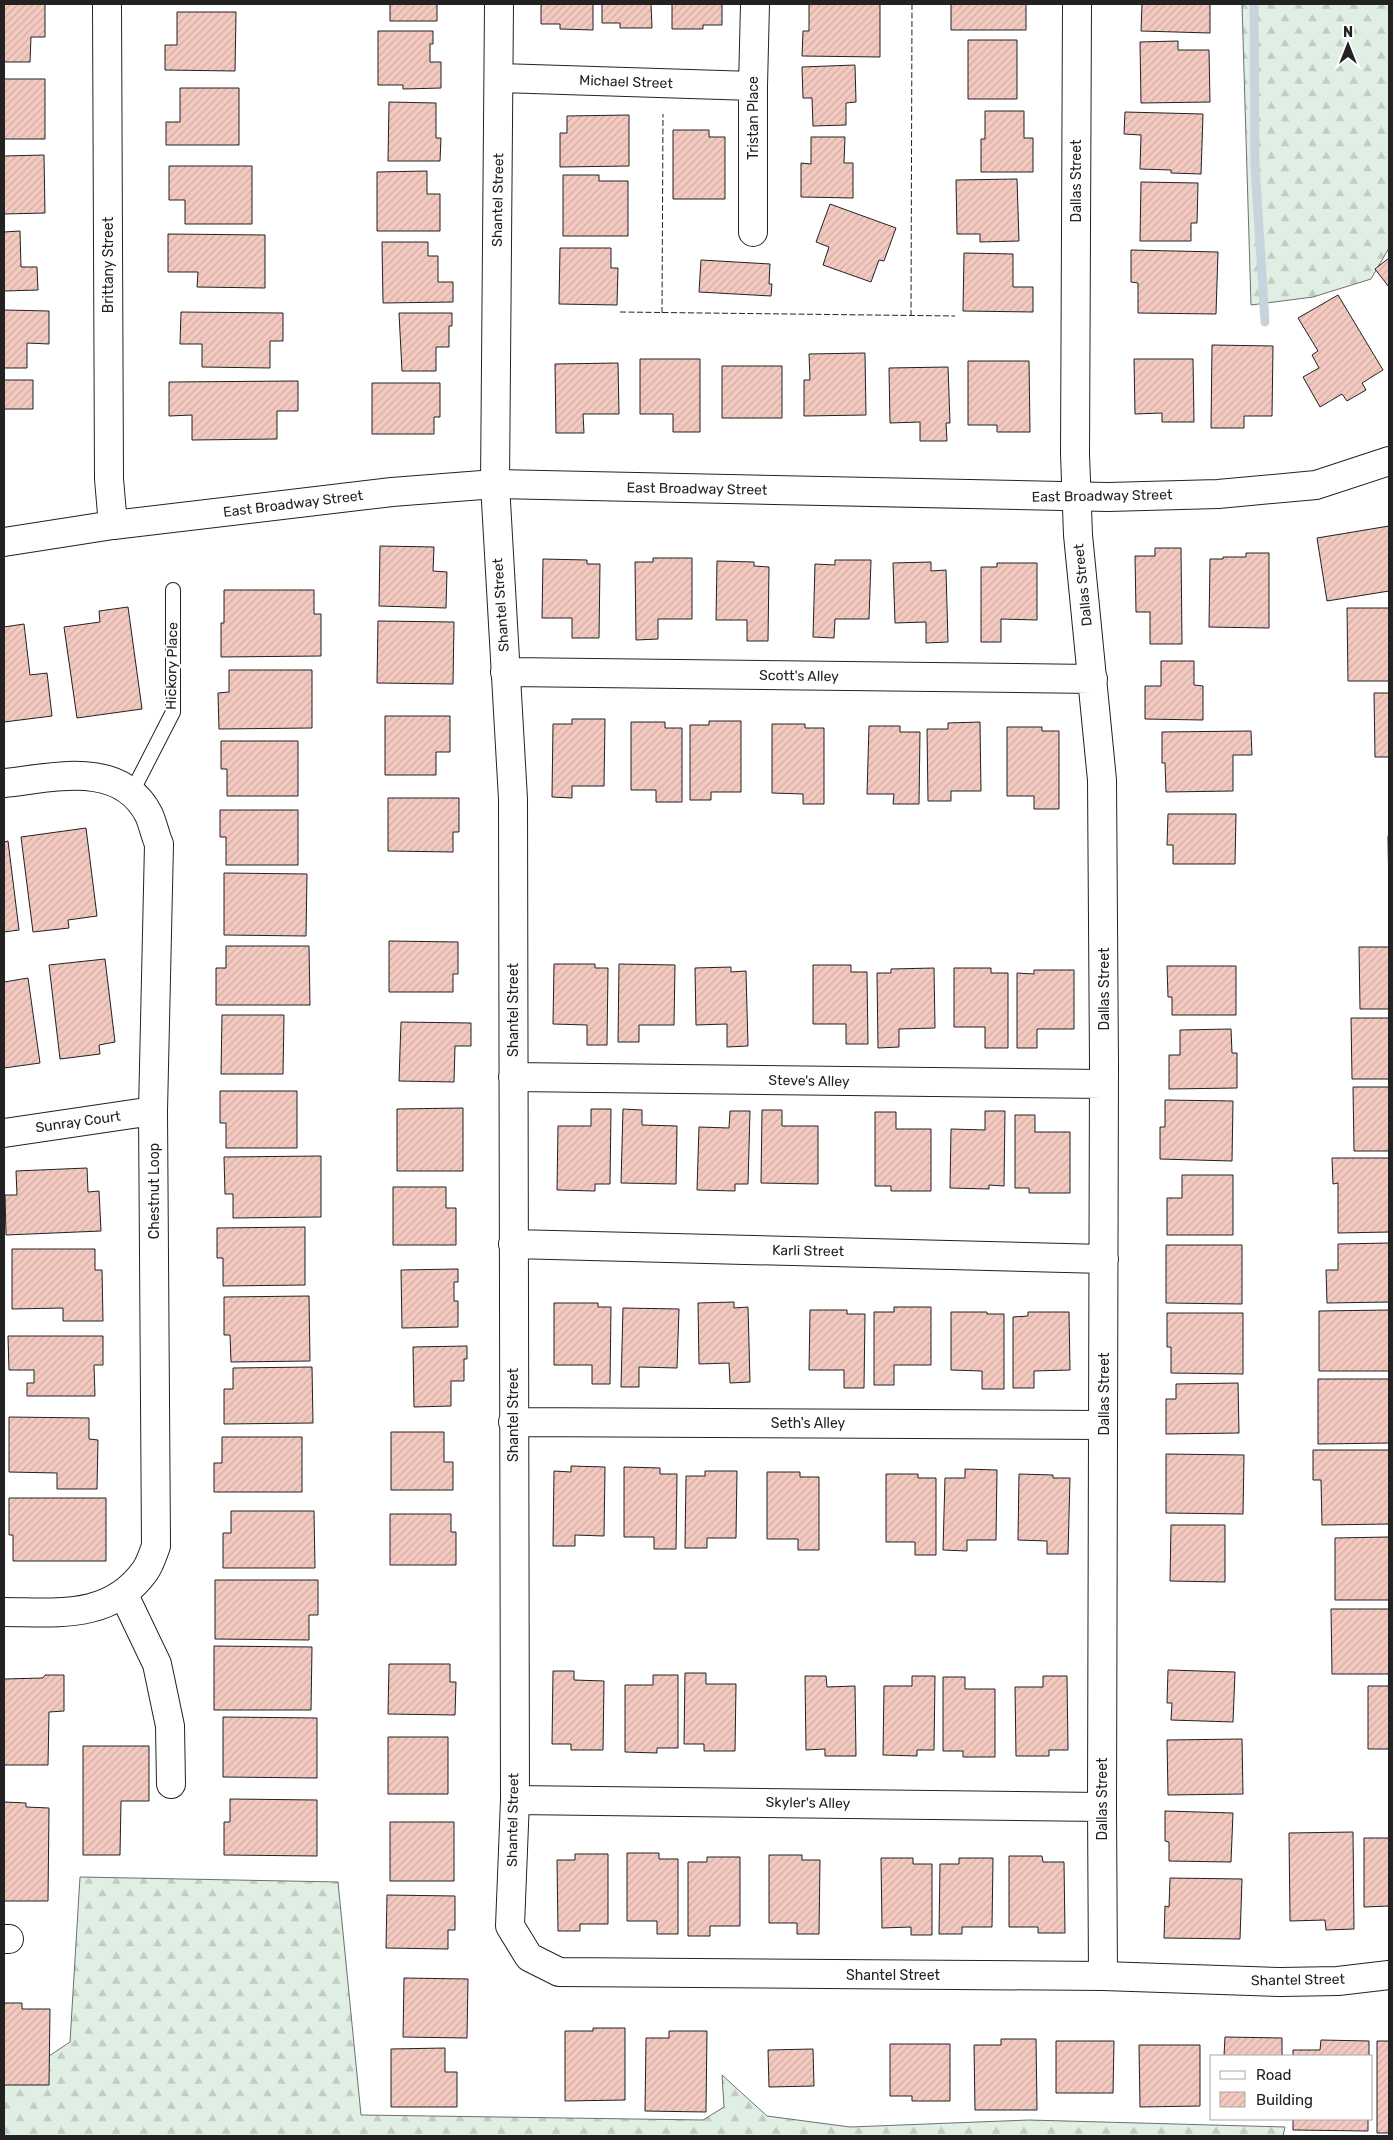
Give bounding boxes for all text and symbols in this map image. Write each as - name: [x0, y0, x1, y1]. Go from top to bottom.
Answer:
- north arrow: [1323, 20, 1373, 70]
- text: N: [1343, 24, 1353, 41]
- street label: Michael Street: [579, 72, 674, 92]
- street label: Tristan Place: [745, 76, 762, 160]
- street label: Dallas Street: [1068, 139, 1085, 222]
- street label: Shantel Street: [489, 152, 507, 247]
- street label: Brittany Street: [100, 216, 117, 313]
- street label: East Broadway Street: [626, 479, 768, 499]
- street label: East Broadway Street: [1031, 486, 1173, 506]
- street label: East Broadway Street: [222, 487, 364, 521]
- street label: Dallas Street: [1070, 542, 1096, 627]
- street label: Shantel Street: [489, 557, 513, 652]
- street label: Hickory Place: [163, 622, 181, 710]
- street label: Scott's Alley: [759, 667, 839, 685]
- street label: Dallas Street: [1096, 947, 1113, 1030]
- street label: Shantel Street: [505, 962, 522, 1057]
- street label: Steve's Alley: [768, 1072, 850, 1090]
- street label: Sunray Court: [34, 1108, 122, 1136]
- street label: Chestnut Loop: [146, 1143, 163, 1239]
- street label: Karli Street: [772, 1242, 845, 1260]
- street label: Dallas Street: [1096, 1352, 1113, 1435]
- street label: Shantel Street: [505, 1367, 522, 1462]
- street label: Seth's Alley: [771, 1415, 846, 1432]
- street label: Dallas Street: [1094, 1757, 1111, 1840]
- street label: Shantel Street: [504, 1772, 522, 1867]
- street label: Skyler's Alley: [766, 1794, 851, 1812]
- street label: Shantel Street: [846, 1967, 941, 1984]
- street label: Shantel Street: [1251, 1971, 1346, 1989]
- legend: [1210, 2055, 1373, 2120]
- text: Road: [1256, 2066, 1292, 2084]
- text: Building: [1256, 2091, 1313, 2109]

